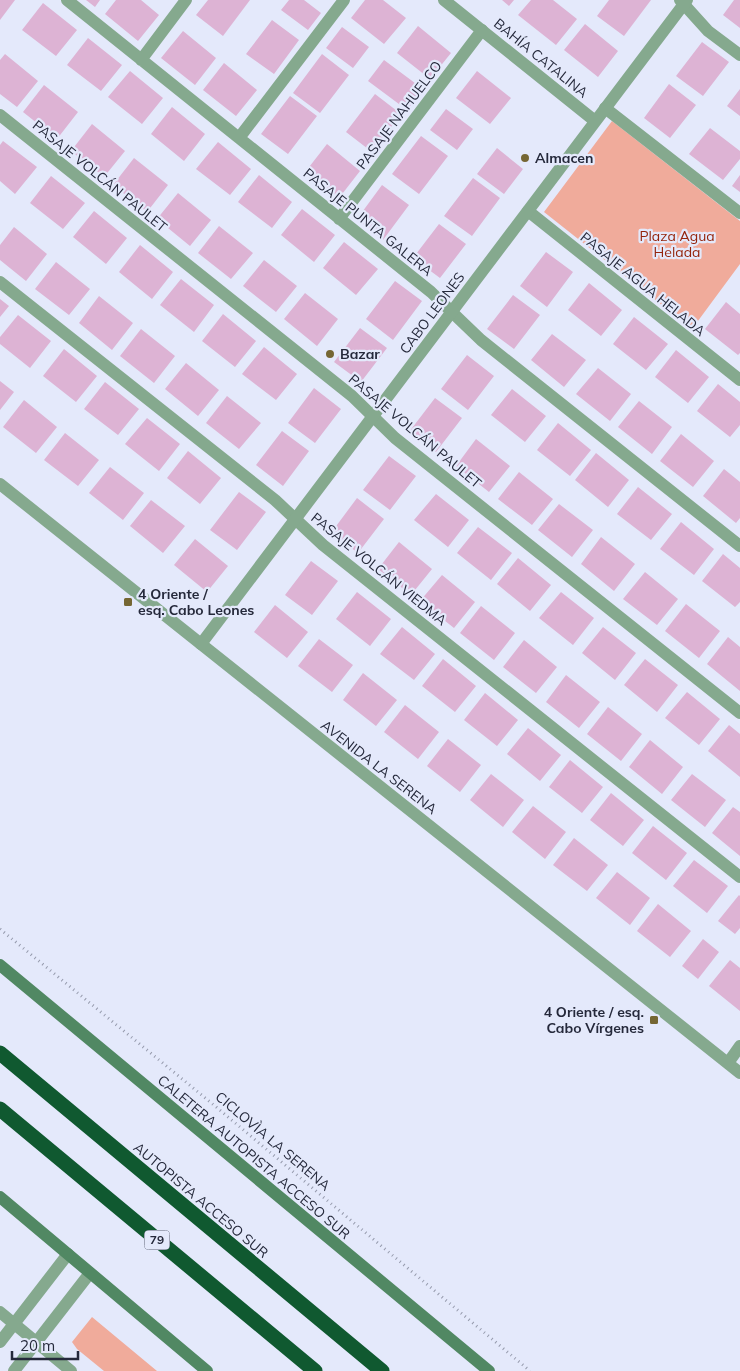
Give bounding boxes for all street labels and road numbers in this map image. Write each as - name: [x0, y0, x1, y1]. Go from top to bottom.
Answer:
- street label: BAHÍA CATALINA: [490, 14, 592, 102]
- street label: PASAJE NAHUELCO: [352, 57, 446, 173]
- street label: PASAJE VOLCÁN PAULET: [29, 116, 171, 236]
- street label: PASAJE PUNTA GALERA: [300, 164, 437, 280]
- street label: PASAJE AGUA HELADA: [577, 228, 710, 340]
- street label: CABO LEONES: [395, 268, 469, 357]
- street label: PASAJE VOLCÁN PAULET: [345, 370, 486, 492]
- street label: PASAJE VOLCÁN VIEDMA: [307, 509, 451, 630]
- street label: AVENIDA LA SERENA: [317, 716, 441, 818]
- street label: CALETERA AUTOPISTA ACCESO SUR: [154, 1072, 354, 1242]
- street label: CICLOVÌA LA SERENA: [212, 1088, 335, 1195]
- street label: AUTOPISTA ACCESO SUR: [130, 1139, 272, 1261]
- road number: 79: [144, 1230, 170, 1250]

